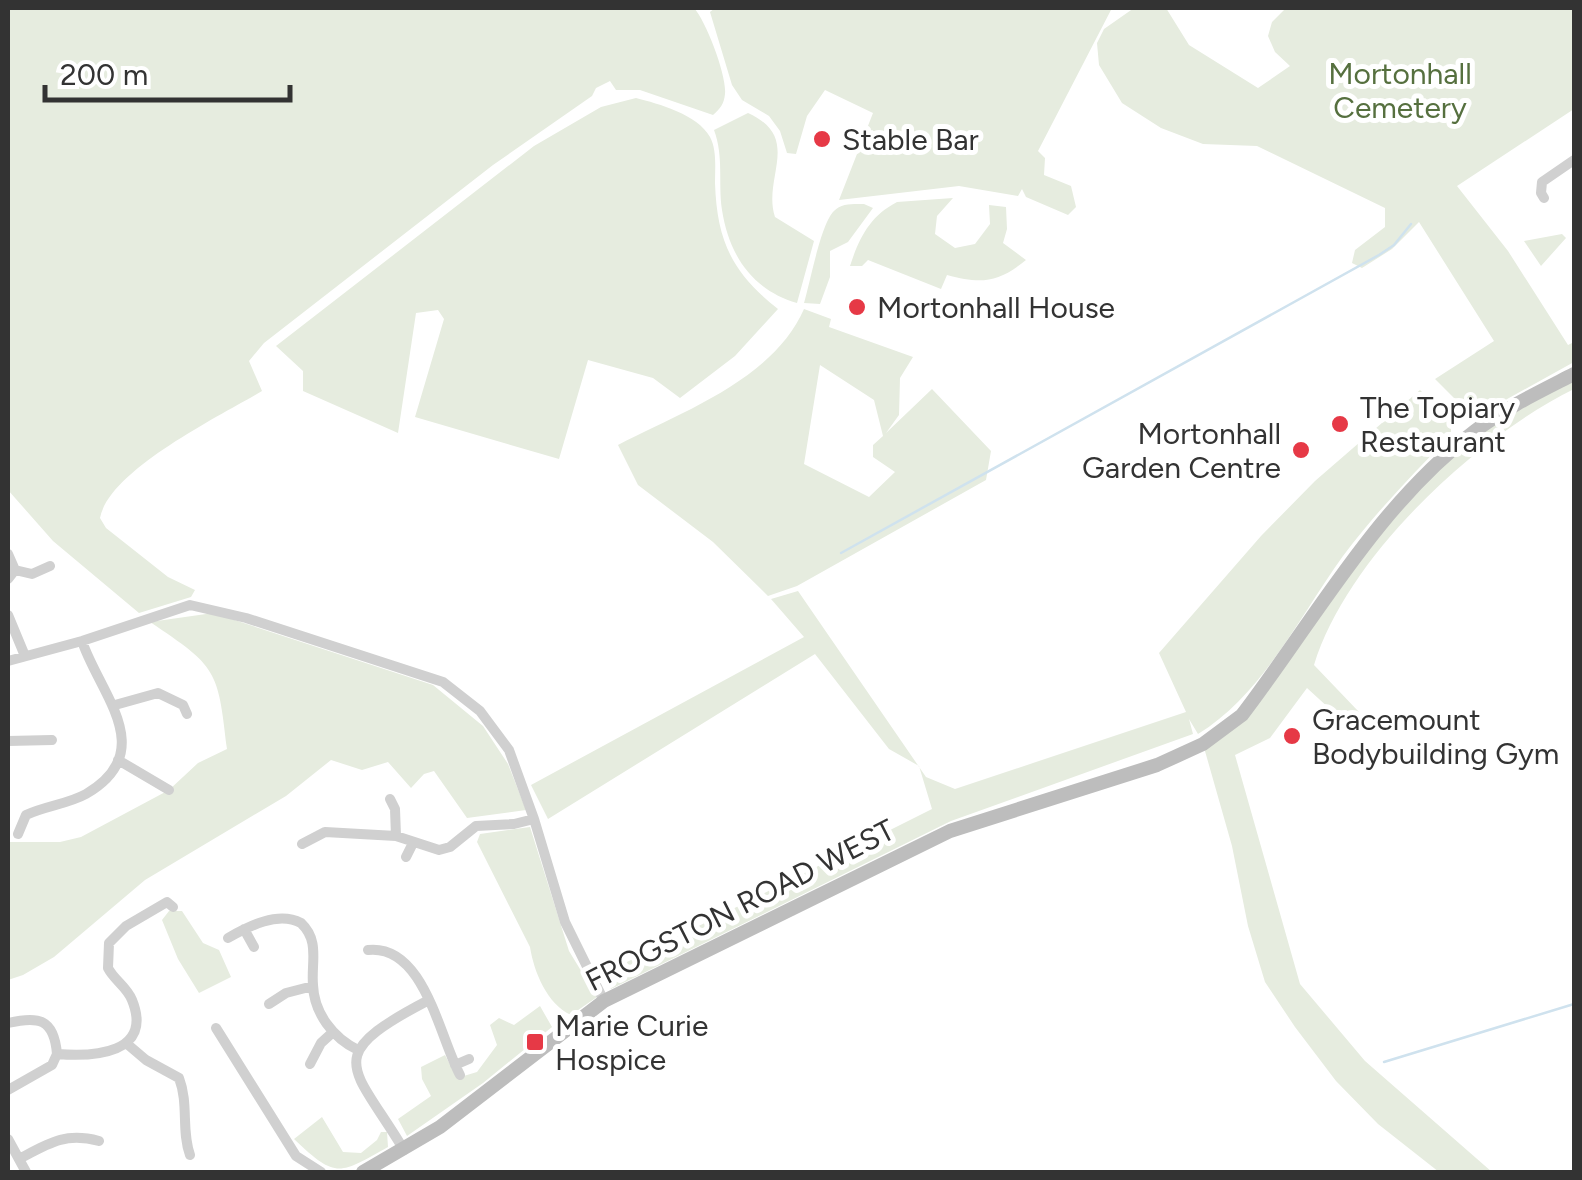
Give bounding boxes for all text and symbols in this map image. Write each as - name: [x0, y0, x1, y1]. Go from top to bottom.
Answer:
- scale bar: [45, 40, 290, 102]
- park label: Mortonhall Cemetery: [1328, 55, 1472, 126]
- text: 200 m: [60, 56, 148, 93]
- place label: Stable Bar: [842, 121, 979, 158]
- marker: Stable Bar: [811, 128, 833, 150]
- place label: Mortonhall House: [877, 289, 1115, 326]
- marker: Mortonhall House: [846, 296, 868, 318]
- place label: The Topiary Restaurant: [1360, 389, 1515, 460]
- marker: The Topiary Restaurant: [1329, 413, 1351, 435]
- place label: Mortonhall Garden Centre: [1082, 415, 1281, 486]
- marker: Mortonhall Garden Centre: [1290, 439, 1312, 461]
- place label: Gracemount Bodybuilding Gym: [1312, 701, 1559, 772]
- marker: Gracemount Bodybuilding Gym: [1281, 725, 1303, 747]
- street label: FROGSTON ROAD WEST: [579, 811, 901, 999]
- place label: Marie Curie Hospice: [555, 1007, 708, 1078]
- marker: Marie Curie Hospice: [524, 1031, 546, 1053]

